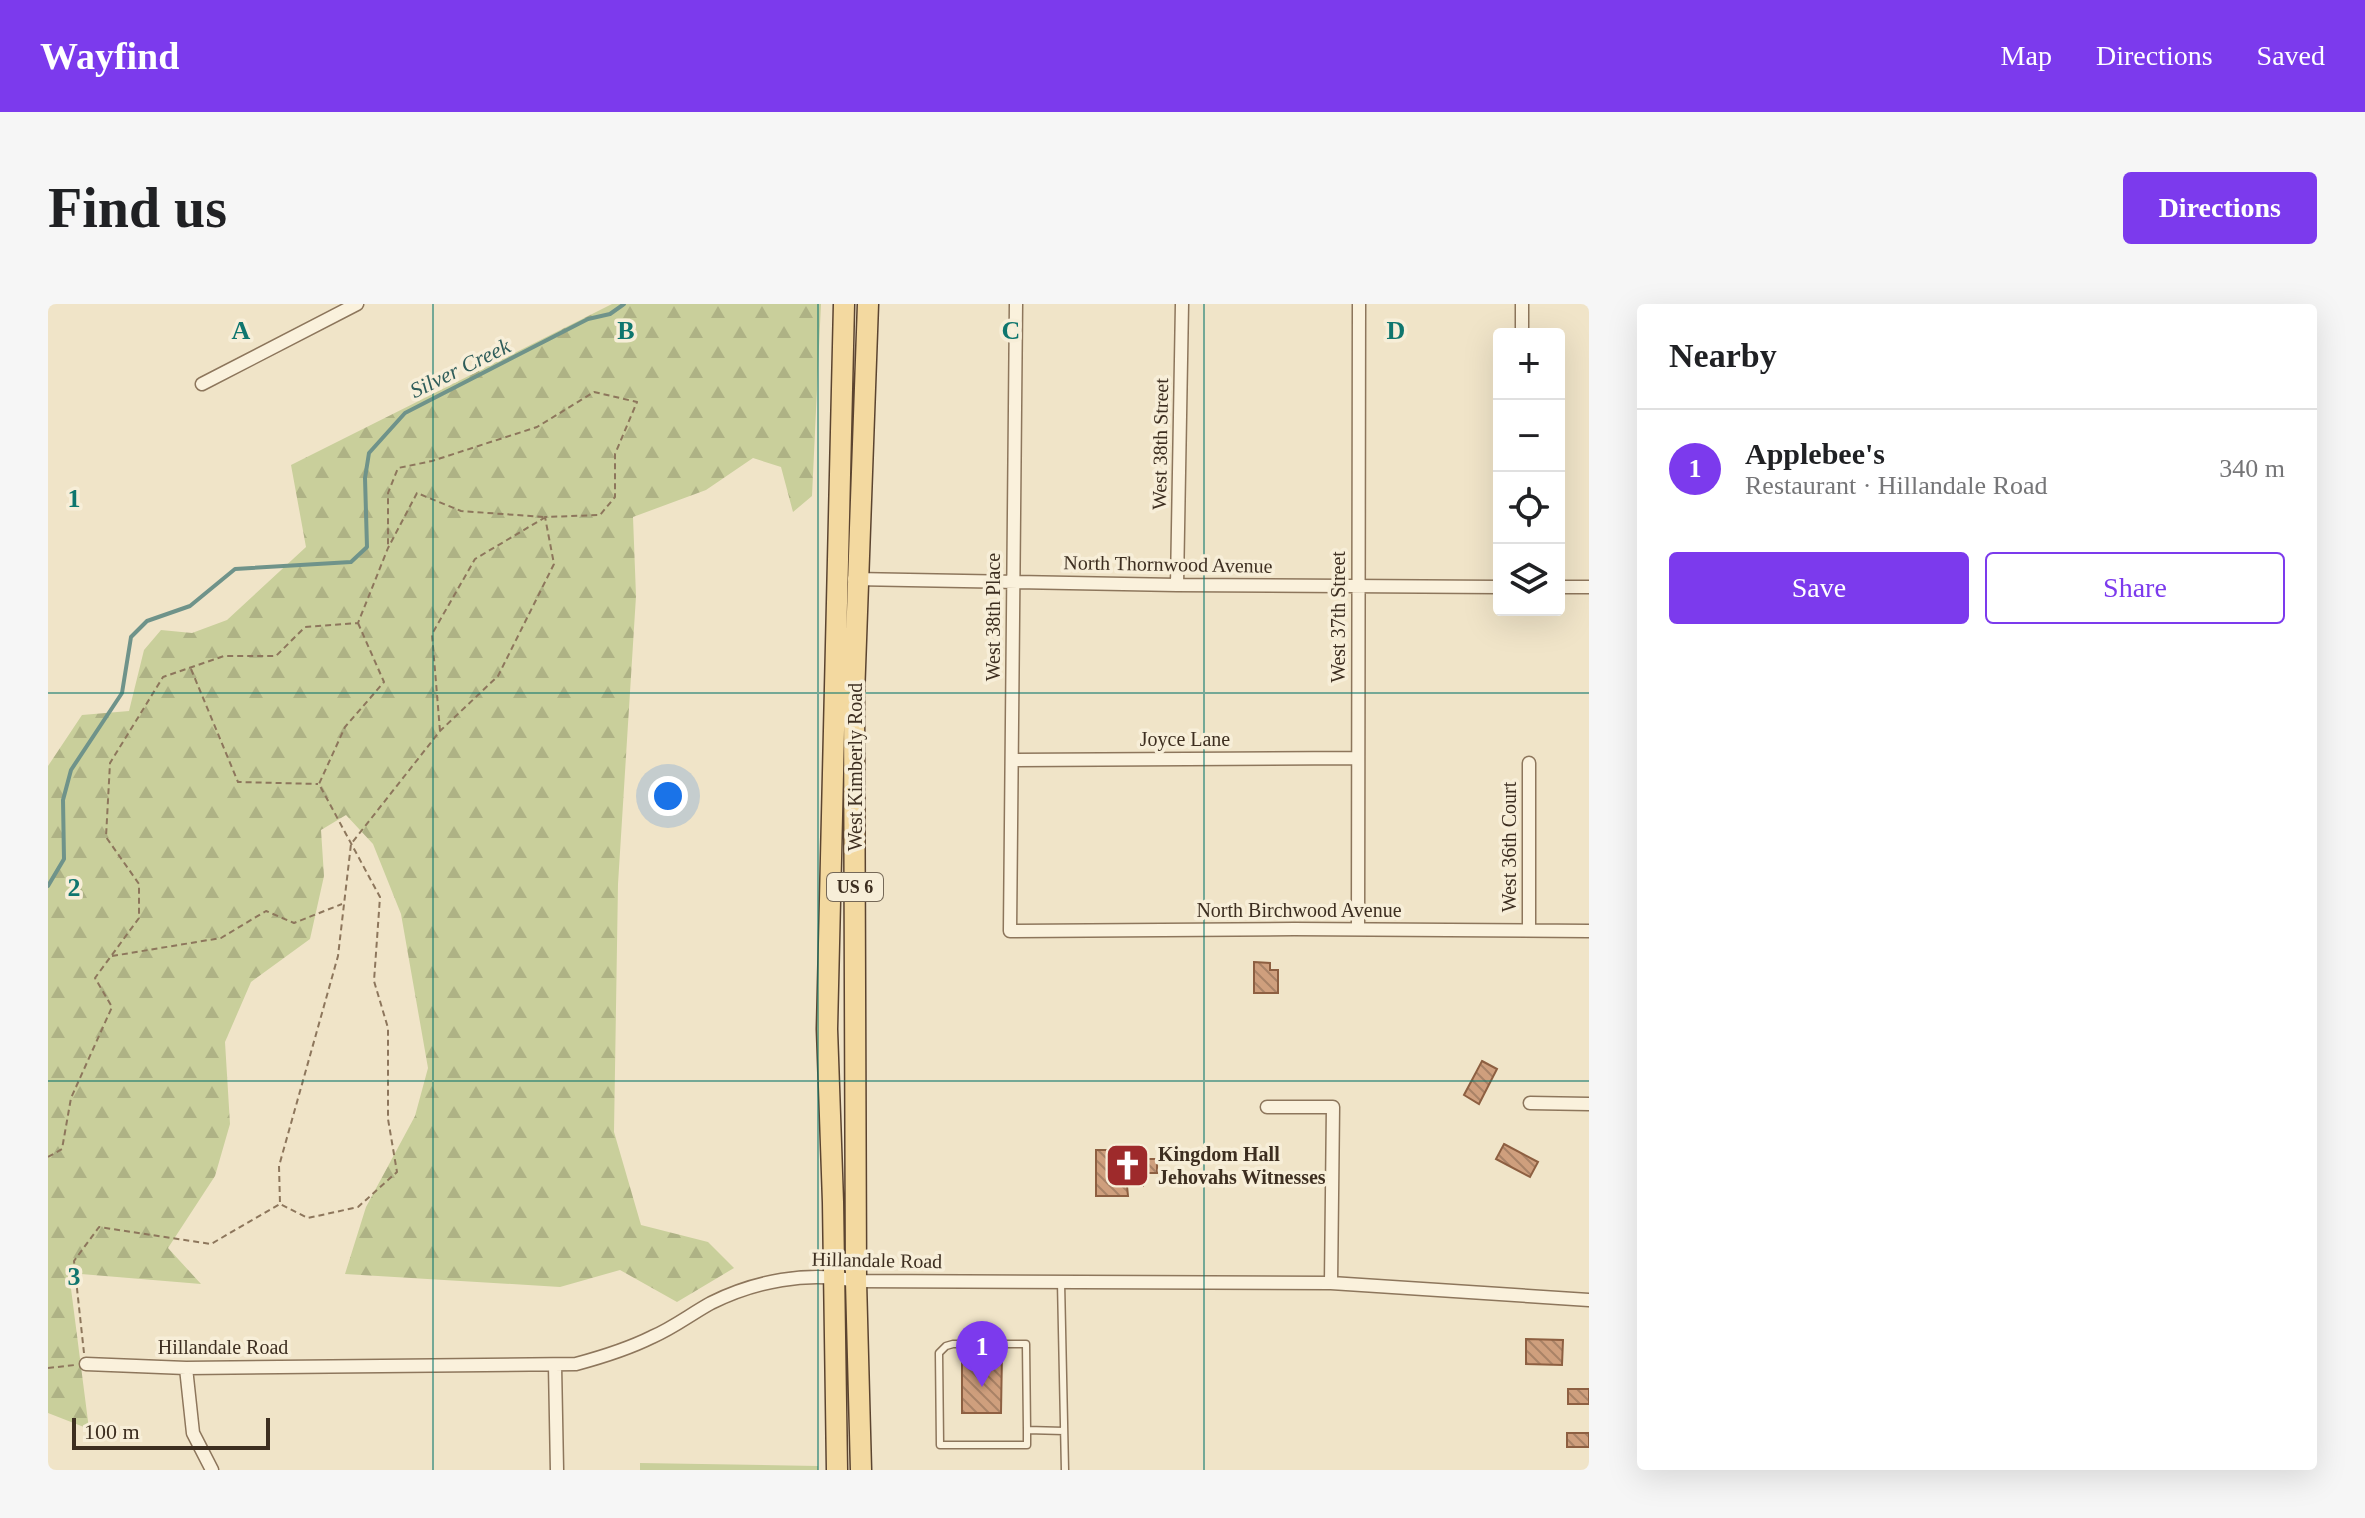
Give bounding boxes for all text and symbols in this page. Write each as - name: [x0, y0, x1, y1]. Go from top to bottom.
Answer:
- text: Wayfind: [40, 35, 179, 77]
- text: Map: [2001, 40, 2052, 71]
- text: Directions: [2096, 40, 2213, 71]
- text: Saved: [2257, 40, 2325, 71]
- button: Directions: [2123, 172, 2317, 244]
- text: Find us: [48, 177, 227, 239]
- text: A: [232, 316, 251, 345]
- text: B: [617, 316, 635, 345]
- text: C: [1002, 316, 1020, 345]
- text: D: [1387, 316, 1405, 345]
- map controls: [1493, 328, 1565, 616]
- button: +: [1493, 328, 1565, 400]
- water label: Silver Creek: [406, 332, 515, 403]
- text: Nearby: [1669, 337, 1777, 374]
- street label: West 38th Street: [1148, 378, 1172, 510]
- button: −: [1493, 400, 1565, 472]
- text: Applebee's: [1745, 437, 1885, 470]
- text: 1: [1689, 454, 1702, 483]
- text: 340 m: [2219, 454, 2285, 483]
- text: Restaurant · Hillandale Road: [1745, 471, 2048, 500]
- button: locate: [1493, 472, 1565, 544]
- text: 1: [68, 484, 81, 513]
- button: layers: [1493, 544, 1565, 616]
- street label: North Thornwood Avenue: [1063, 551, 1273, 577]
- street label: West 37th Street: [1327, 551, 1349, 683]
- button: Save: [1669, 552, 1969, 624]
- button: Share: [1985, 552, 2285, 624]
- street label: West 38th Place: [982, 553, 1004, 681]
- street label: West Kimberly Road: [844, 683, 867, 851]
- street label: Joyce Lane: [1140, 728, 1230, 751]
- your location: [648, 776, 688, 816]
- street label: West 36th Court: [1498, 781, 1520, 912]
- text: 2: [68, 873, 81, 902]
- road number: US 6: [827, 873, 883, 901]
- street label: North Birchwood Avenue: [1196, 899, 1402, 921]
- church icon: Kingdom Hall Jehovahs Witnesses: [1103, 1142, 1151, 1190]
- place label: Kingdom Hall Jehovahs Witnesses: [1158, 1143, 1326, 1188]
- street label: Hillandale Road: [812, 1248, 942, 1272]
- text: 3: [68, 1262, 81, 1291]
- pin: 1: [956, 1321, 1008, 1387]
- street label: Hillandale Road: [158, 1336, 288, 1358]
- scale bar: [72, 1414, 270, 1450]
- text: 100 m: [84, 1419, 140, 1444]

